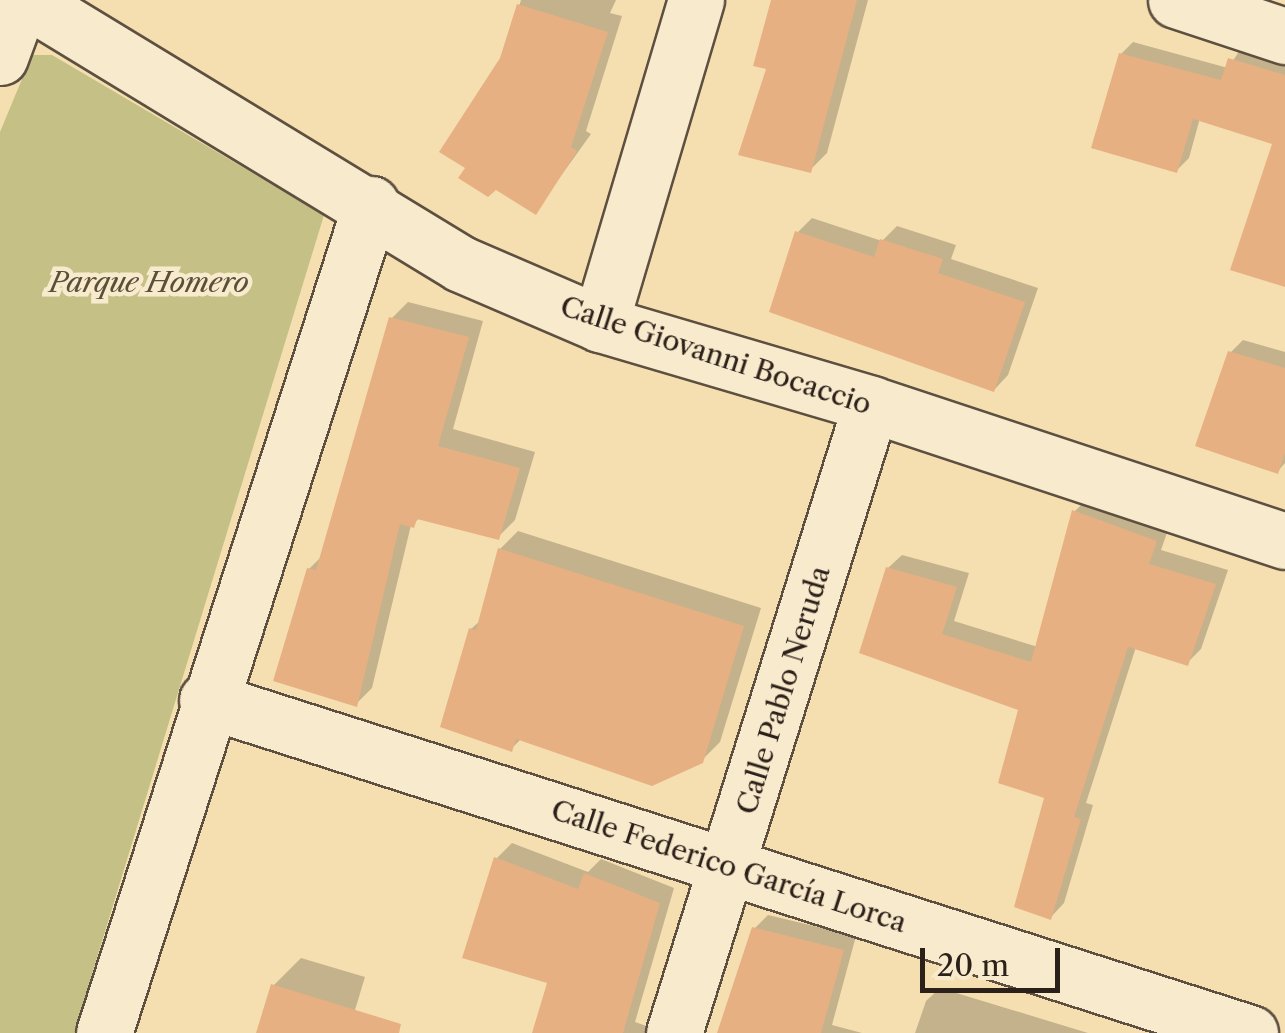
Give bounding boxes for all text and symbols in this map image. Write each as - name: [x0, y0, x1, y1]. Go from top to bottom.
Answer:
- park label: Parque Homero: [49, 265, 249, 299]
- street label: Calle Giovanni Bocaccio: [556, 289, 876, 421]
- street label: Calle Pablo Neruda: [729, 562, 837, 818]
- street label: Calle Federico García Lorca: [547, 793, 911, 939]
- scale bar: [925, 928, 1065, 990]
- text: 20 m: [937, 947, 1009, 984]

